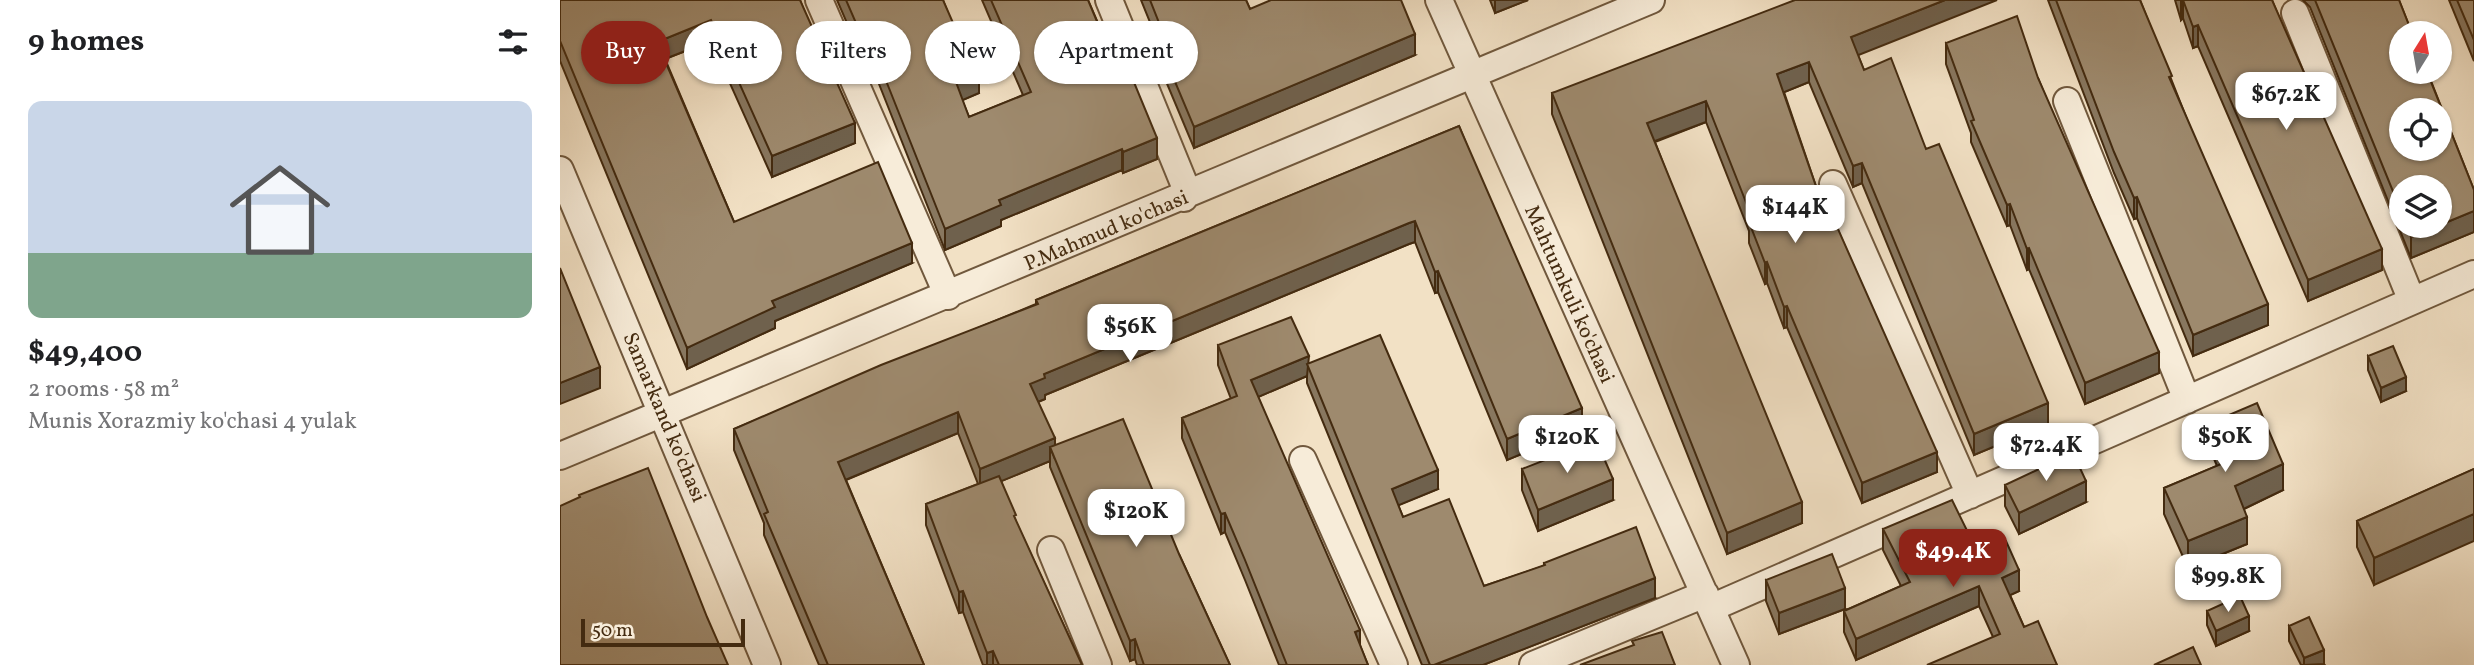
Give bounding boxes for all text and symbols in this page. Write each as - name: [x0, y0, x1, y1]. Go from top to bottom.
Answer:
- text: 9 homes: [28, 21, 144, 63]
- chip: Buy: [581, 21, 670, 84]
- chip: Rent: [684, 21, 782, 84]
- chip: Filters: [796, 21, 911, 84]
- chip: New: [925, 21, 1020, 84]
- chip: Apartment: [1034, 21, 1198, 84]
- north arrow: [2389, 21, 2452, 84]
- map controls: [2389, 21, 2452, 238]
- icon: filters: [494, 23, 532, 61]
- pin: $67.2K: [2229, 72, 2343, 132]
- text: $67.2K: [2251, 79, 2321, 111]
- button: locate: [2389, 98, 2452, 161]
- icon: home: [217, 147, 343, 273]
- button: layers: [2389, 175, 2452, 238]
- street label: P.Mahmud ko'chasi: [1020, 184, 1193, 279]
- pin: $144K: [1746, 186, 1844, 245]
- text: $144K: [1762, 192, 1828, 224]
- street label: Mahtumkuli ko'chasi: [1516, 201, 1621, 388]
- pin: $56K: [1089, 304, 1171, 364]
- text: $56K: [1103, 311, 1157, 343]
- street label: Samarkand ko'chasi: [615, 328, 713, 507]
- text: $49,400: [28, 332, 142, 374]
- text: 2 rooms · 58 m²: [28, 374, 179, 406]
- text: Munis Xorazmiy ko'chasi 4 yulak: [28, 406, 357, 438]
- pin: $50K: [2184, 414, 2266, 474]
- pin: $120K: [1518, 416, 1616, 475]
- text: $50K: [2198, 421, 2252, 453]
- text: $120K: [1535, 422, 1599, 454]
- pin: $72.4K: [1989, 424, 2103, 483]
- text: $72.4K: [2010, 430, 2082, 462]
- pin: $120K: [1087, 490, 1185, 549]
- text: $120K: [1104, 496, 1168, 528]
- pin: $49.4K: [1896, 530, 2010, 589]
- text: $49.4K: [1915, 536, 1991, 568]
- pin: $99.8K: [2171, 554, 2285, 614]
- text: $99.8K: [2191, 561, 2265, 593]
- scale bar: [581, 616, 746, 648]
- text: 50 m: [592, 618, 633, 644]

